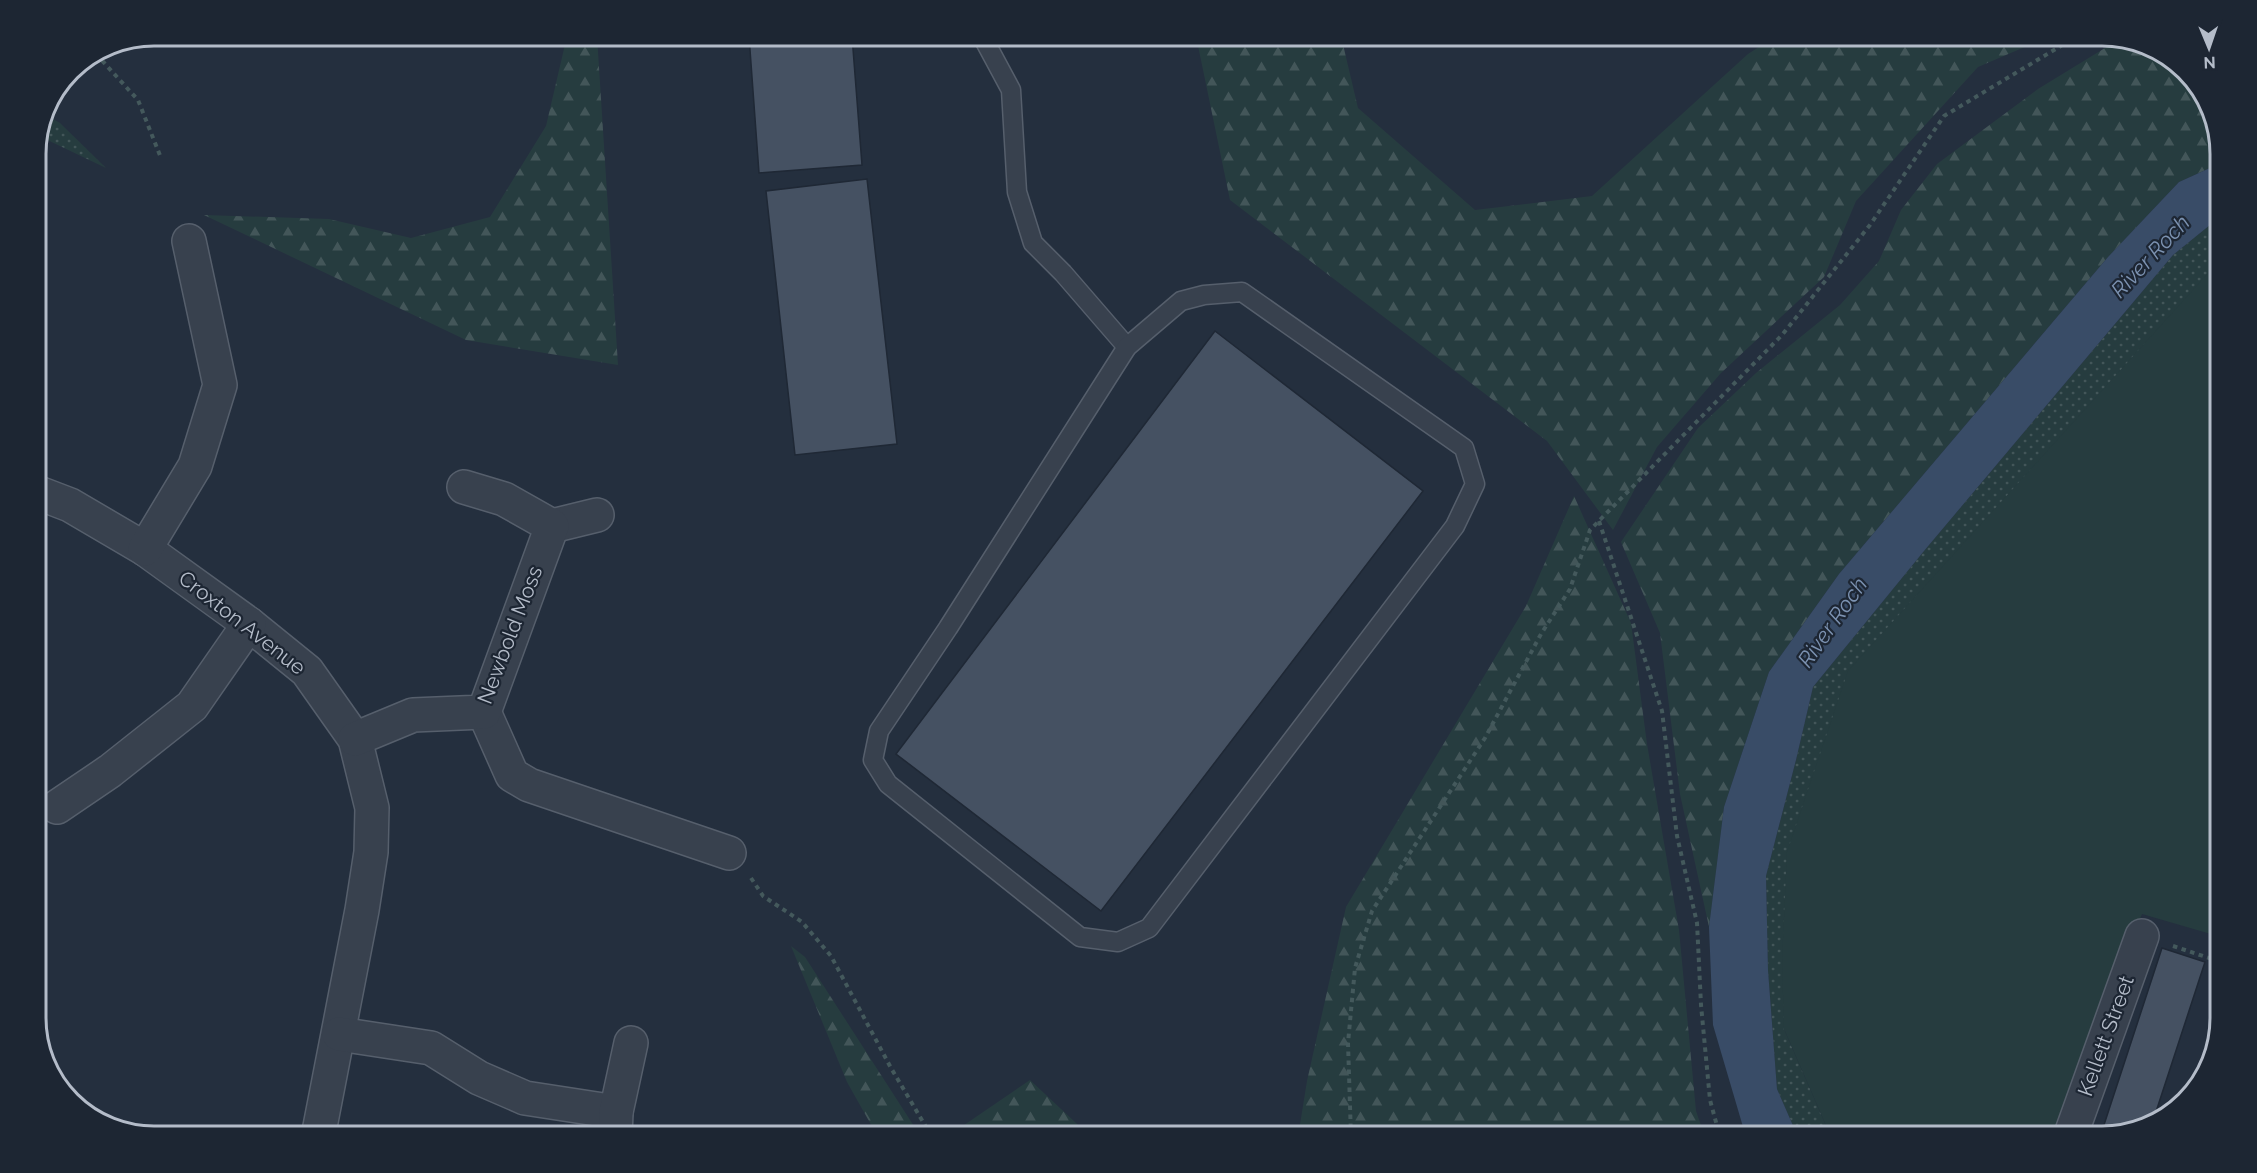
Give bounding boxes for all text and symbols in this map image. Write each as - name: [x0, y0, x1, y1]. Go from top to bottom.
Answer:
- north arrow: [2179, 18, 2239, 78]
- text: N: [2203, 53, 2216, 72]
- water label: River Roch: [2105, 209, 2195, 303]
- street label: Newbold Moss: [472, 562, 547, 707]
- street label: Croxton Avenue: [174, 565, 311, 680]
- water label: River Roch: [1792, 572, 1872, 672]
- street label: Kellett Street: [2072, 972, 2139, 1100]

